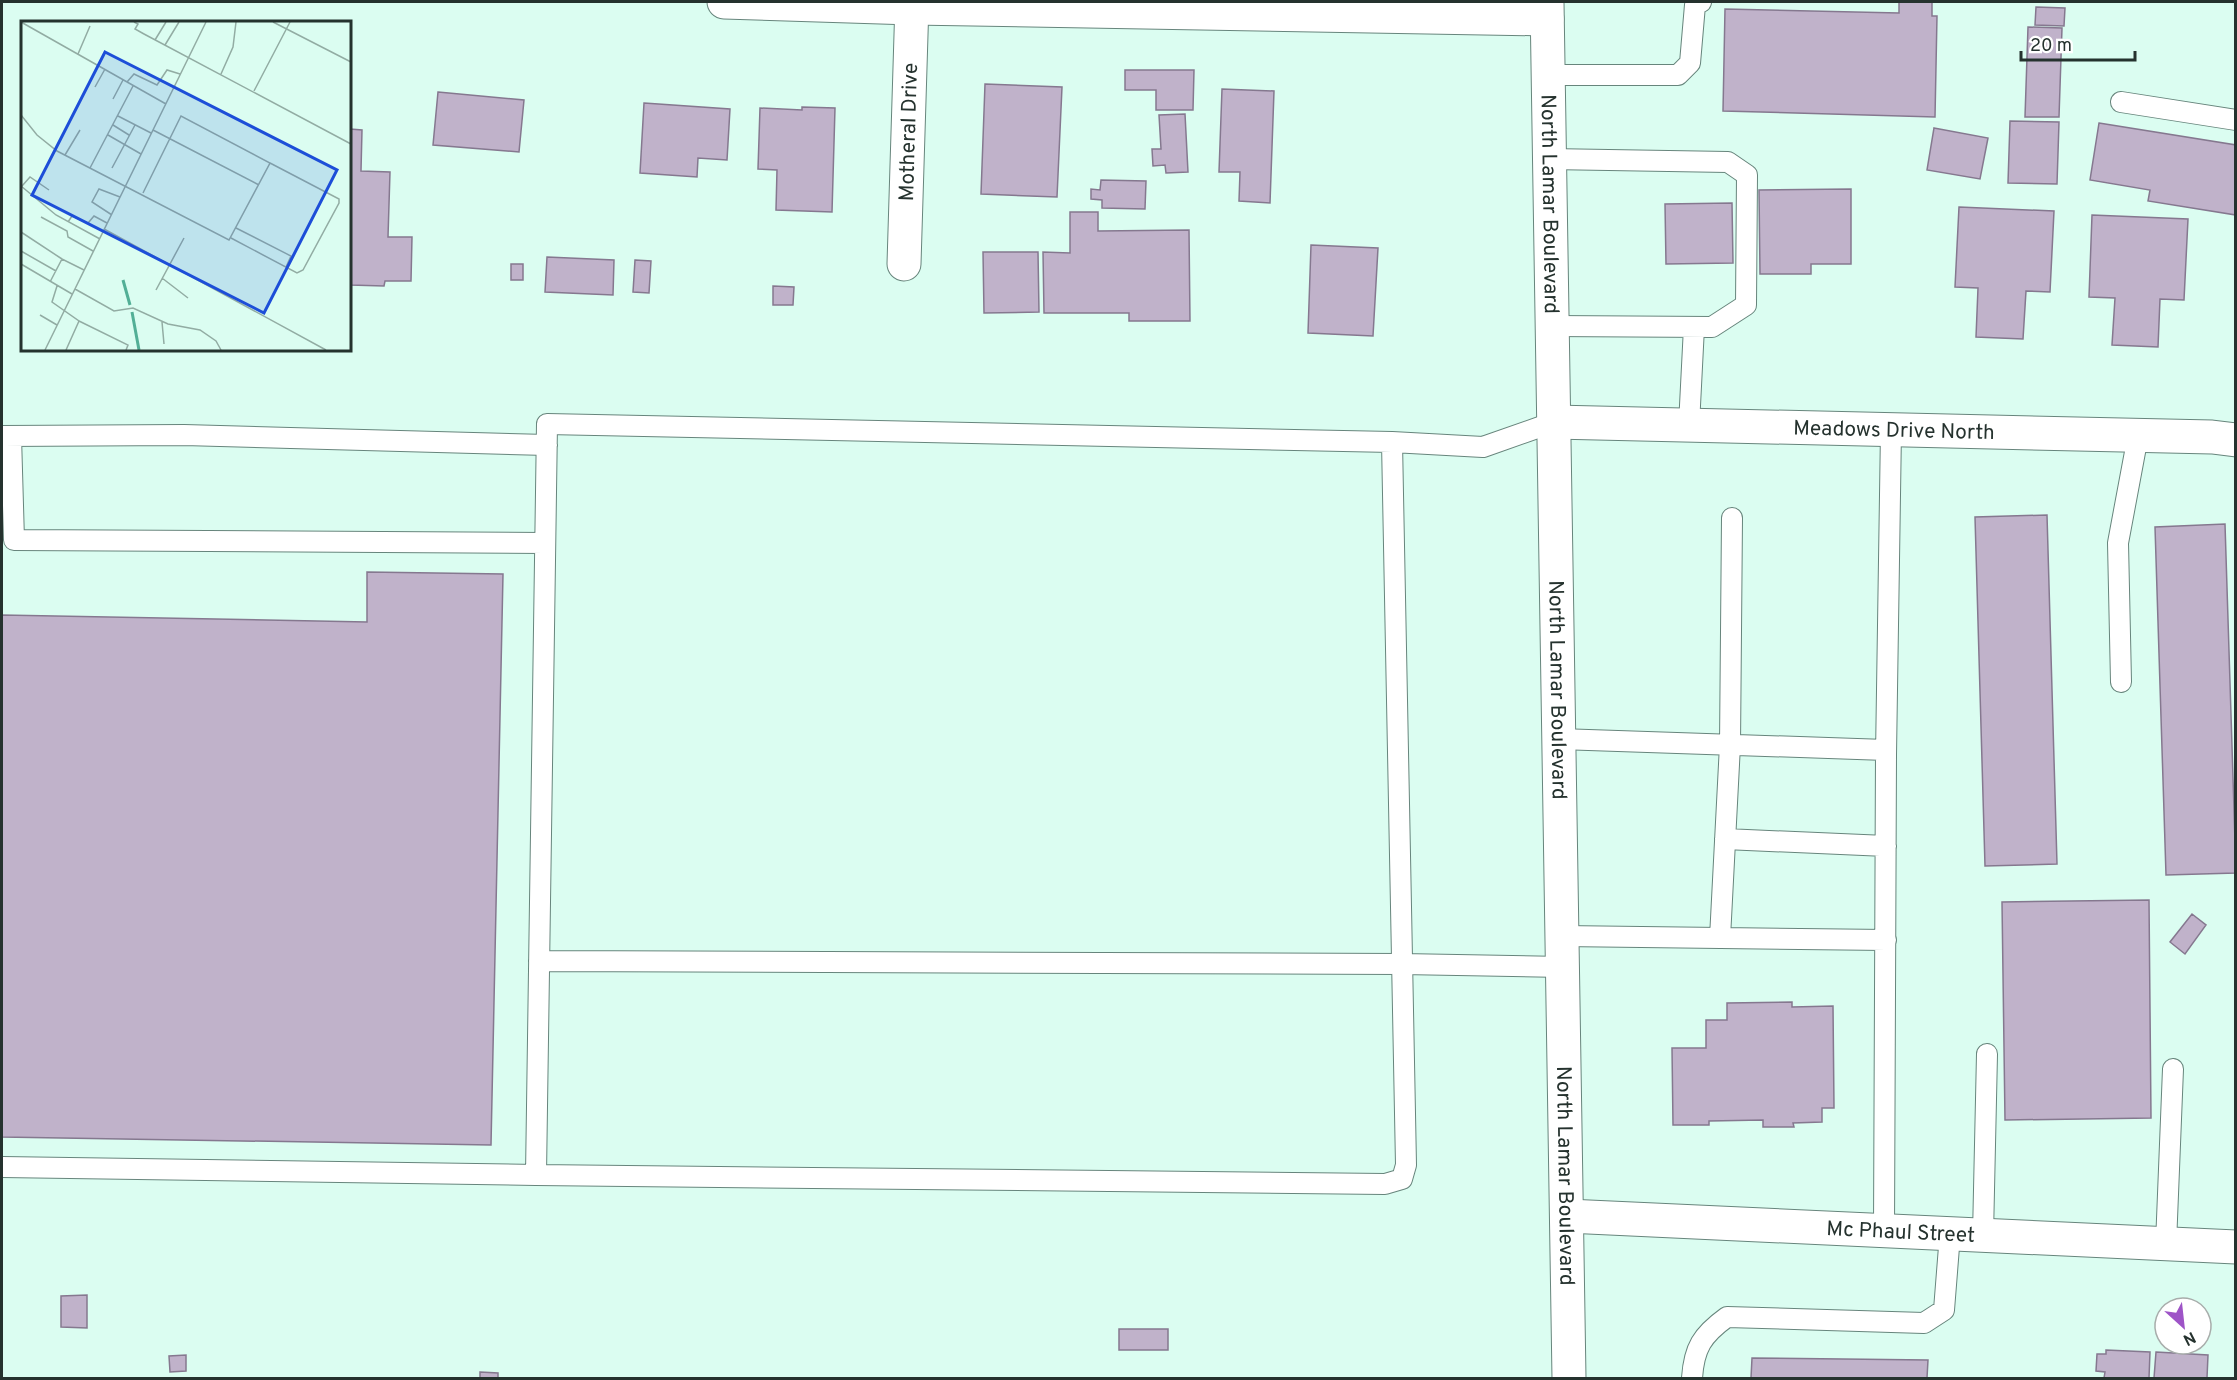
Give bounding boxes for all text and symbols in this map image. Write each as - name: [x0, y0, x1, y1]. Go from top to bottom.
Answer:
- inset map: [21, 21, 351, 351]
- scale bar: [2021, 24, 2135, 62]
- text: 20 m: [2030, 35, 2072, 58]
- street label: Motheral Drive: [894, 62, 925, 202]
- street label: North Lamar Boulevard: [1533, 94, 1564, 314]
- street label: Meadows Drive North: [1793, 415, 1995, 447]
- street label: North Lamar Boulevard: [1541, 580, 1572, 800]
- street label: North Lamar Boulevard: [1549, 1066, 1580, 1286]
- street label: Mc Phaul Street: [1826, 1216, 1975, 1250]
- north arrow: [2153, 1296, 2213, 1356]
- text: N: [2179, 1326, 2199, 1349]

